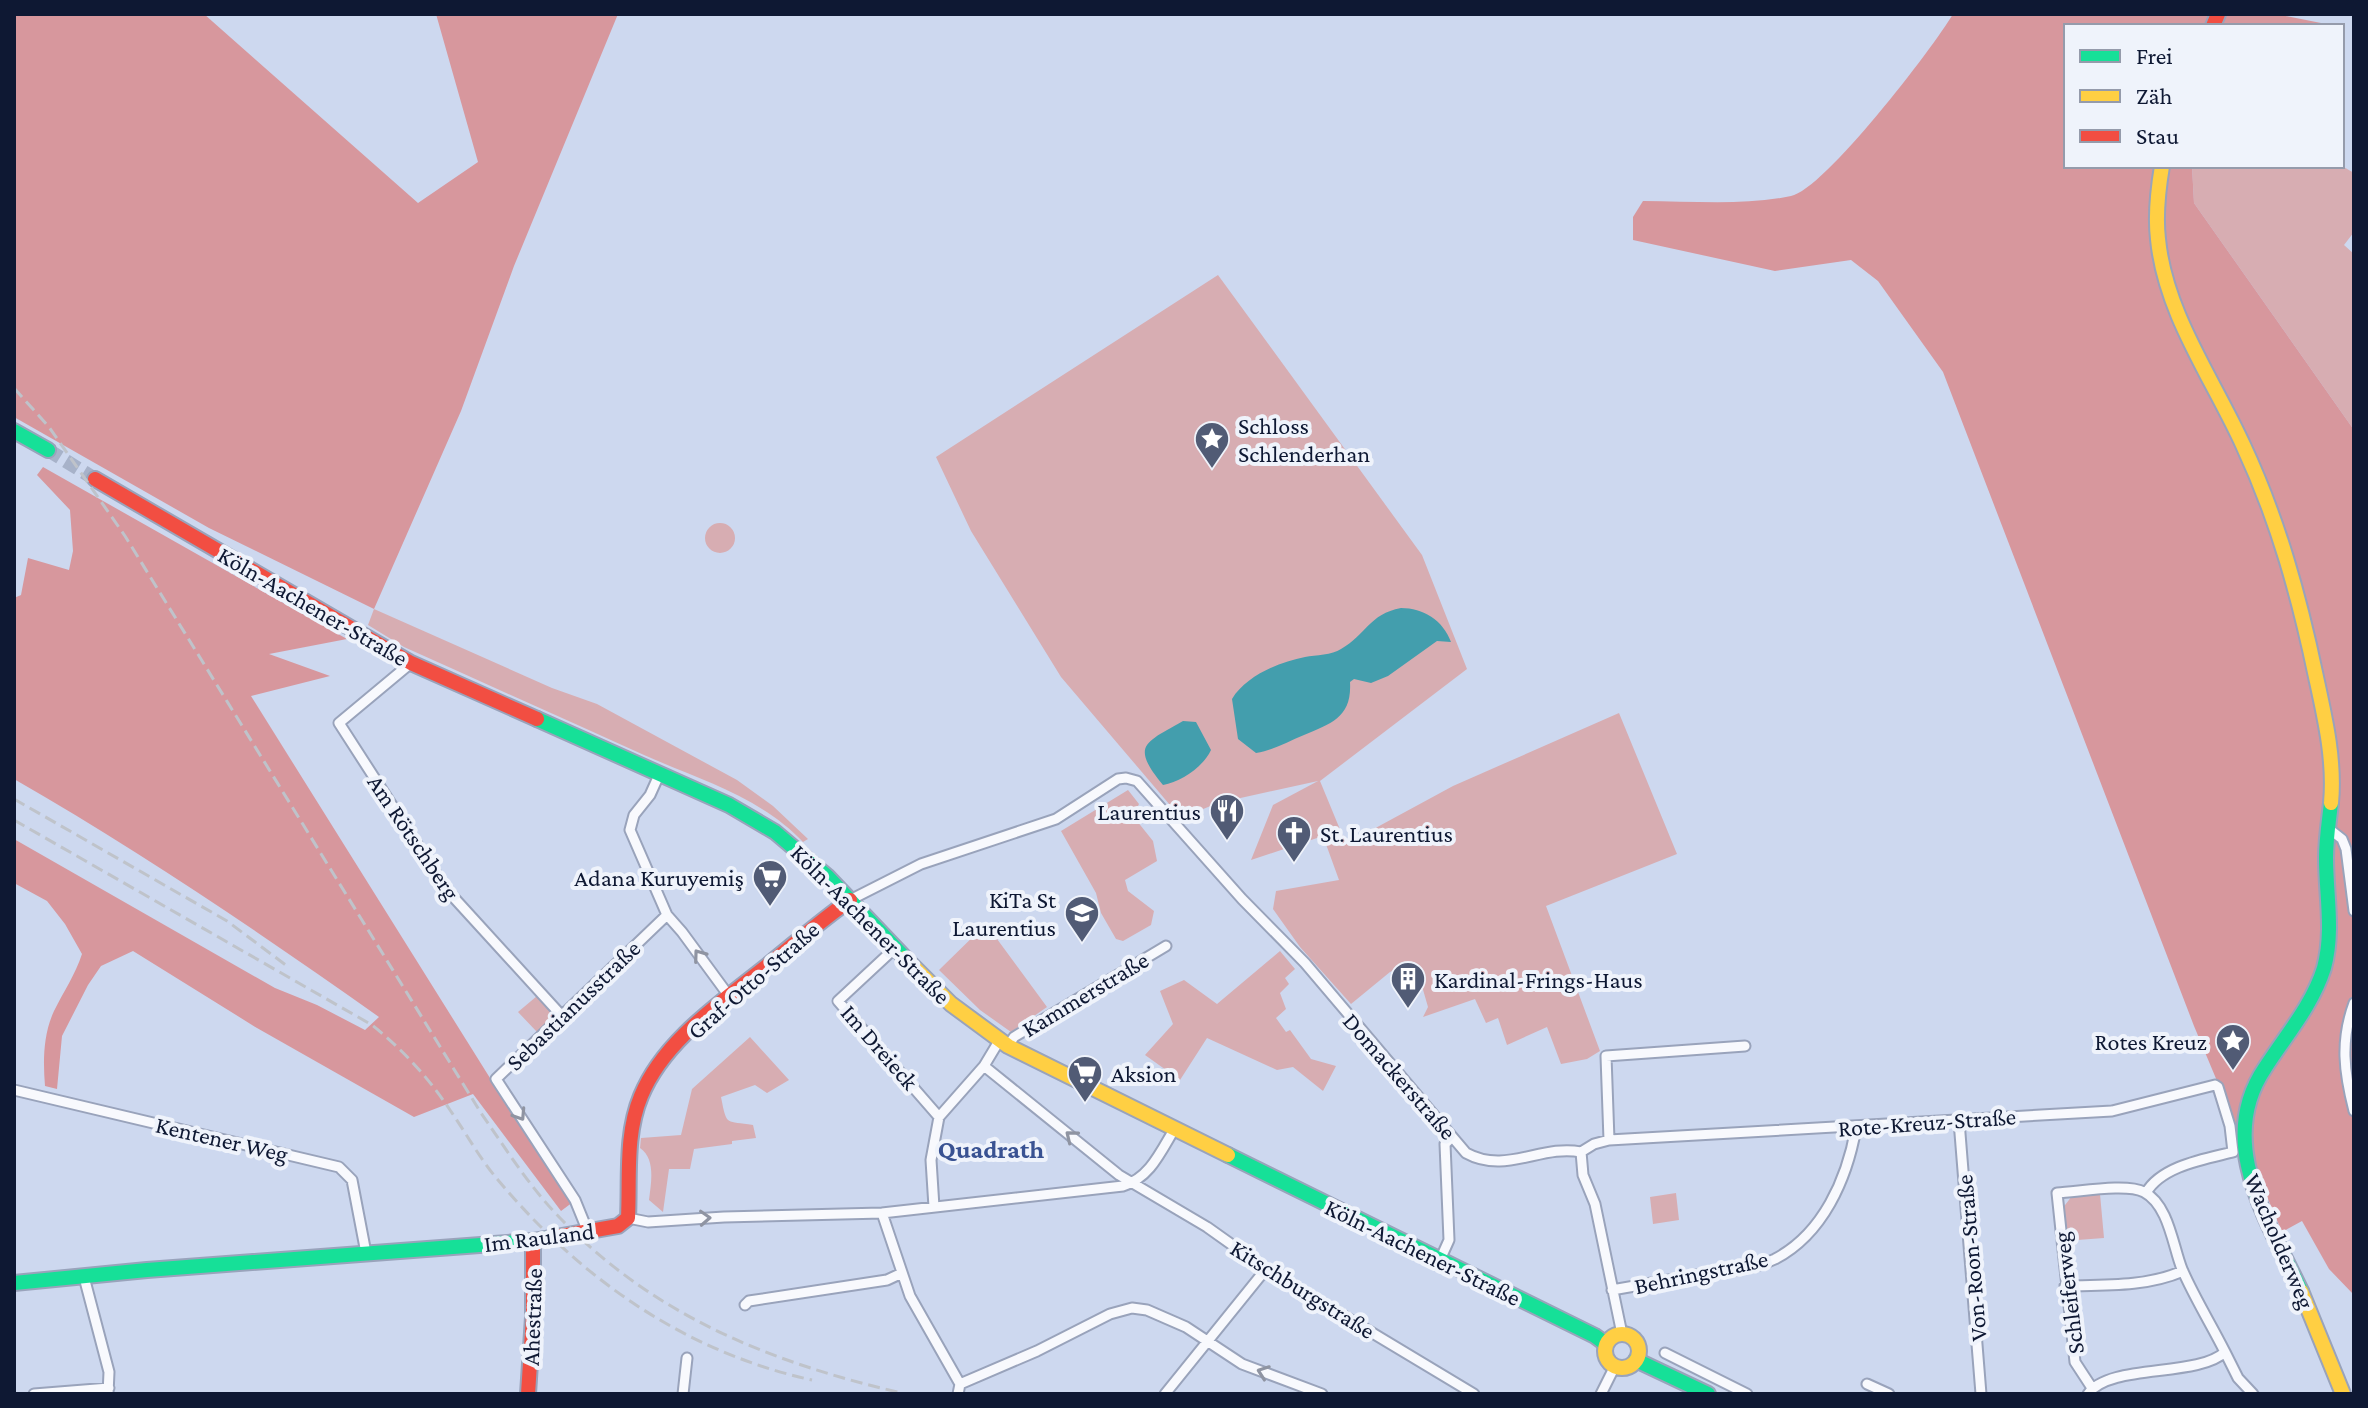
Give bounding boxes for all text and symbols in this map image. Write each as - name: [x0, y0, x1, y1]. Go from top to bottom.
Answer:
- legend: [2064, 24, 2344, 168]
- text: Frei: [2136, 42, 2173, 69]
- text: Zäh: [2136, 82, 2173, 109]
- text: Stau: [2136, 122, 2179, 149]
- place label: Schloss Schlenderhan: [1238, 412, 1370, 467]
- place icon: Schloss Schlenderhan: [1193, 420, 1231, 470]
- street label: Köln-Aachener-Straße: [213, 541, 413, 671]
- street label: Am Rötschberg: [362, 769, 466, 905]
- restaurant icon: Laurentius: [1208, 792, 1246, 842]
- place label: Laurentius: [1097, 798, 1201, 825]
- church icon: St. Laurentius: [1275, 814, 1313, 864]
- place label: St. Laurentius: [1320, 820, 1453, 847]
- street label: Köln-Aachener-Straße: [786, 839, 956, 1009]
- supermarket icon: Adana Kuruyemiş: [751, 858, 789, 908]
- place label: Adana Kuruyemiş: [574, 864, 744, 891]
- place label: KiTa St Laurentius: [952, 886, 1057, 941]
- school or university icon: KiTa St Laurentius: [1063, 894, 1101, 944]
- street label: Graf-Otto-Straße: [682, 916, 824, 1044]
- street label: Sebastianusstraße: [501, 934, 645, 1076]
- street label: Kammerstraße: [1017, 946, 1153, 1042]
- one-way arrow: [694, 949, 709, 964]
- building icon: Kardinal-Frings-Haus: [1389, 960, 1427, 1010]
- place label: Kardinal-Frings-Haus: [1434, 966, 1643, 993]
- street label: Im Dreieck: [836, 999, 925, 1095]
- street label: Domackerstraße: [1338, 1007, 1462, 1145]
- place icon: Rotes Kreuz: [2214, 1022, 2252, 1072]
- place label: Rotes Kreuz: [2095, 1028, 2207, 1055]
- supermarket icon: Aksion: [1066, 1054, 1104, 1104]
- place label: Aksion: [1111, 1060, 1177, 1087]
- street label: Rote-Kreuz-Straße: [1837, 1102, 2017, 1142]
- one-way arrow: [510, 1106, 525, 1121]
- street label: Kentener Weg: [153, 1111, 291, 1167]
- one-way arrow: [1066, 1131, 1080, 1146]
- district label: Quadrath: [938, 1135, 1044, 1164]
- street label: Wacholderweg: [2239, 1169, 2321, 1313]
- street label: Von-Roon-Straße: [1950, 1174, 1992, 1342]
- street label: Köln-Aachener-Straße: [1321, 1193, 1525, 1311]
- one-way arrow: [699, 1210, 712, 1227]
- street label: Im Rauland: [482, 1217, 596, 1257]
- street label: Schleiferweg: [2047, 1230, 2089, 1356]
- street label: Kitschburgstraße: [1226, 1234, 1380, 1344]
- street label: Behringstraße: [1632, 1245, 1770, 1299]
- street label: Ahestraße: [517, 1268, 547, 1366]
- one-way arrow: [1257, 1365, 1271, 1382]

